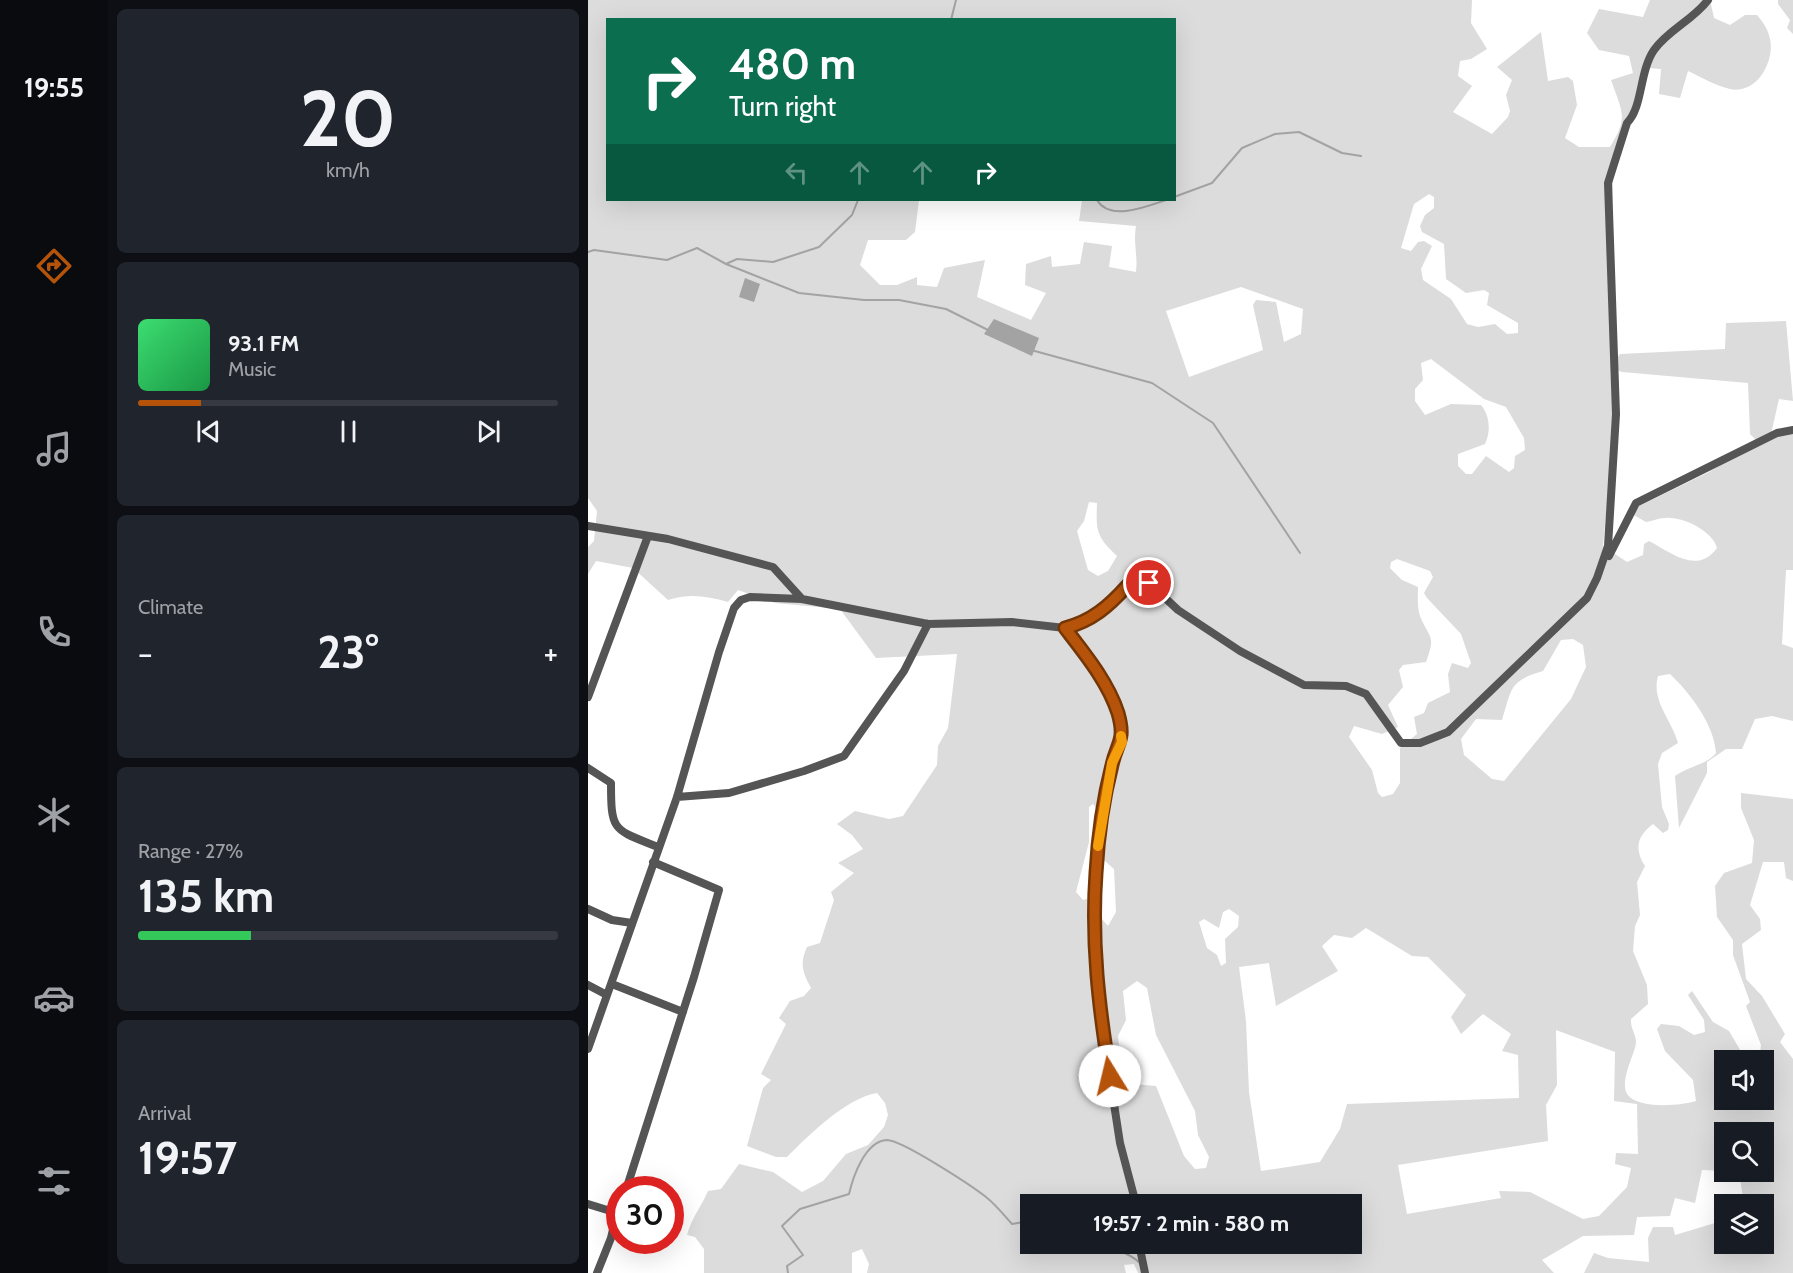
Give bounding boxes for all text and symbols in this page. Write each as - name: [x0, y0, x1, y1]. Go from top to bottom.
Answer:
- text: 480 m: [729, 38, 856, 90]
- icon: right: [630, 42, 708, 120]
- text: 19:55: [24, 71, 84, 104]
- text: 20: [300, 71, 396, 166]
- text: Turn right: [729, 90, 836, 123]
- icon: left: [780, 156, 813, 189]
- icon: ahead: [843, 156, 876, 189]
- icon: ahead: [906, 156, 939, 189]
- icon: right: [969, 156, 1002, 189]
- text: km/h: [326, 158, 370, 182]
- icon: directions: [33, 245, 75, 287]
- text: 93.1 FM: [228, 330, 299, 357]
- text: Music: [228, 357, 276, 381]
- icon: previous: [192, 415, 225, 448]
- icon: pause: [332, 415, 365, 448]
- icon: next: [472, 415, 505, 448]
- icon: music: [33, 428, 75, 470]
- pin: [1123, 557, 1174, 608]
- icon: arrive: [1132, 566, 1165, 599]
- text: Climate: [138, 595, 203, 619]
- icon: phone: [33, 611, 75, 653]
- text: 23°: [317, 625, 379, 679]
- text: −: [138, 633, 153, 673]
- text: +: [543, 633, 558, 673]
- icon: climate: [33, 794, 75, 836]
- text: Range · 27%: [138, 839, 243, 863]
- text: 135 km: [138, 869, 274, 923]
- icon: car: [33, 977, 75, 1019]
- position arrow: [1078, 1044, 1142, 1108]
- map controls: [1714, 1050, 1774, 1254]
- button: sound: [1714, 1050, 1774, 1110]
- text: Arrival: [138, 1101, 191, 1125]
- button: search: [1714, 1122, 1774, 1182]
- text: 19:57: [138, 1131, 237, 1185]
- icon: filters: [33, 1160, 75, 1202]
- speed limit sign: 30: [606, 1176, 684, 1254]
- button: layers: [1714, 1194, 1774, 1254]
- text: 19:57 · 2 min · 580 m: [1093, 1210, 1289, 1237]

